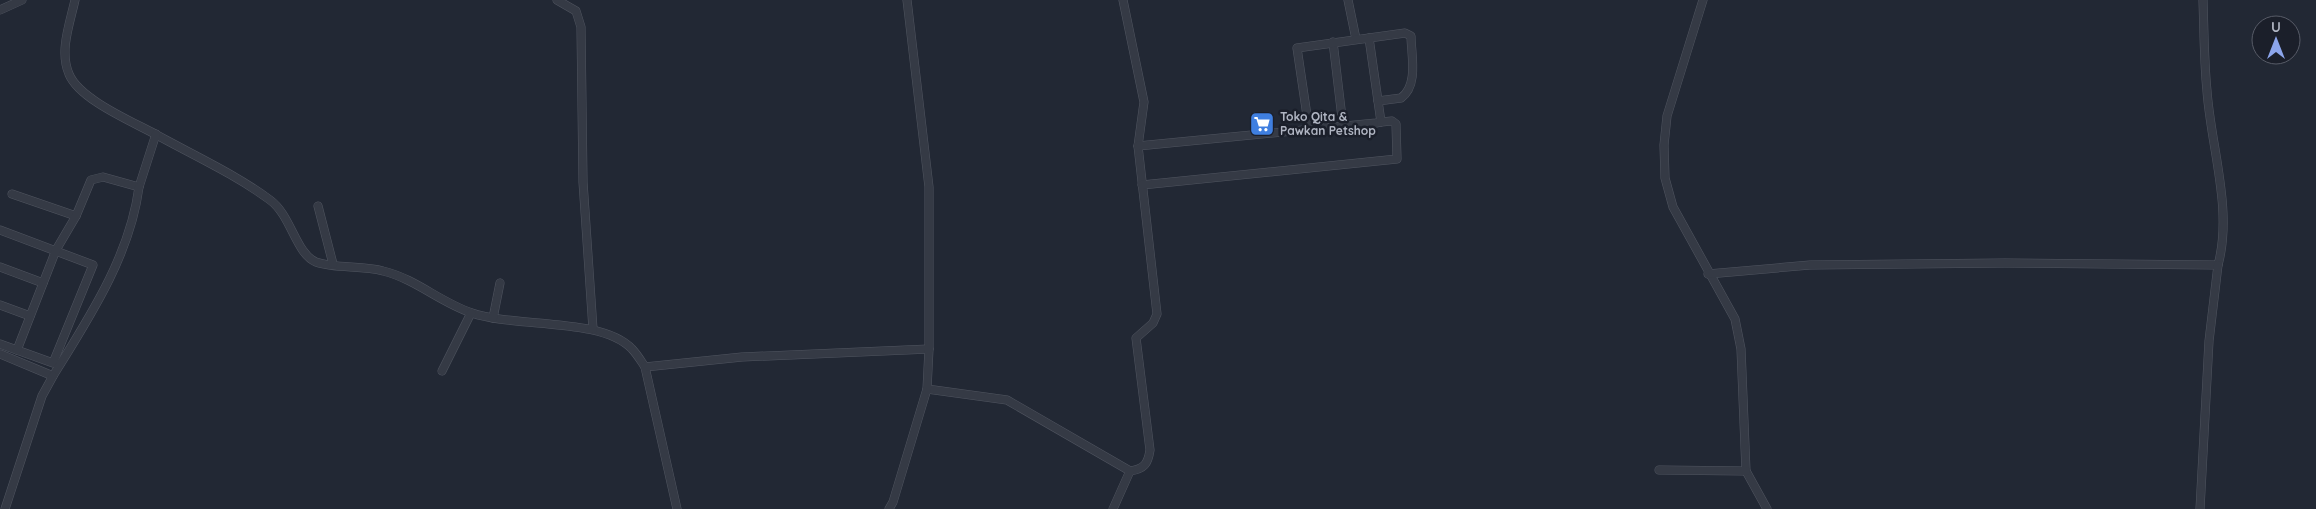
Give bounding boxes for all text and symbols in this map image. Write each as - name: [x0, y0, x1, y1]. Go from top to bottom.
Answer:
- north arrow: [2251, 15, 2301, 65]
- text: U: [2271, 18, 2281, 36]
- place label: Toko Qita & Pawkan Petshop: [1280, 109, 1376, 138]
- supermarket icon: Toko Qita & Pawkan Petshop: [1249, 111, 1275, 137]

